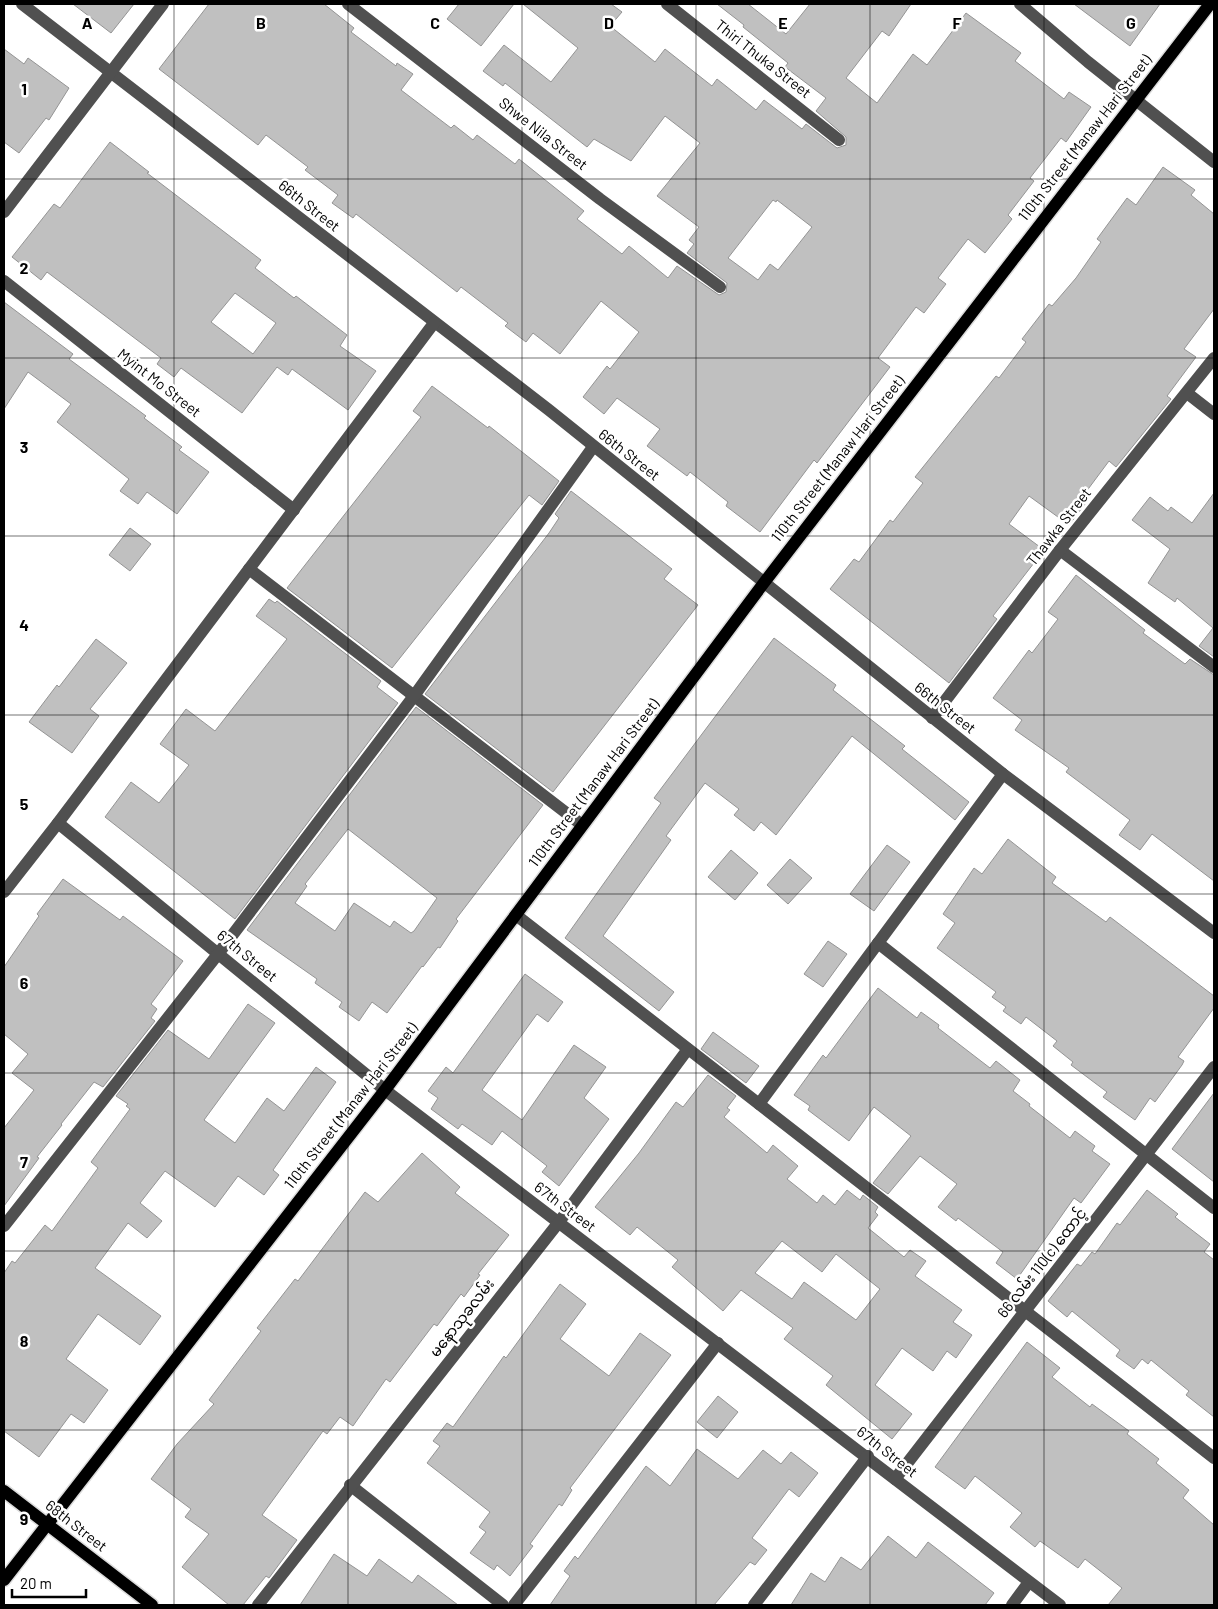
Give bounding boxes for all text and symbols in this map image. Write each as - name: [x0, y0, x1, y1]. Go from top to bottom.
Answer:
- text: A: [82, 13, 93, 32]
- text: B: [256, 13, 266, 32]
- text: C: [430, 13, 440, 32]
- text: D: [604, 13, 614, 32]
- text: E: [778, 13, 788, 32]
- text: F: [953, 13, 962, 32]
- text: G: [1126, 13, 1136, 32]
- street label: Thiri Thuka Street: [712, 15, 815, 101]
- street label: 110th Street (Manaw Hari Street): [1014, 51, 1155, 224]
- text: 1: [21, 79, 27, 98]
- street label: Shwe Nila Street: [496, 93, 591, 173]
- street label: 66th Street: [275, 176, 344, 235]
- text: 2: [20, 258, 29, 277]
- street label: Myint Mo Street: [114, 344, 205, 420]
- street label: 110th Street (Manaw Hari Street): [767, 372, 908, 545]
- street label: 66th Street: [595, 425, 664, 484]
- text: 3: [20, 437, 28, 456]
- street label: Thawka Street: [1022, 484, 1094, 569]
- text: 4: [19, 615, 29, 634]
- street label: 66th Street: [911, 678, 980, 737]
- street label: 110th Street (Manaw Hari Street): [524, 695, 662, 870]
- text: 5: [20, 794, 29, 813]
- street label: 67th Street: [214, 925, 281, 985]
- text: 6: [20, 973, 29, 992]
- street label: 110th Street (Manaw Hari Street): [280, 1019, 421, 1192]
- text: 7: [20, 1152, 28, 1171]
- street label: 67th Street: [531, 1177, 600, 1235]
- street label: 66 လမ်း 110(c) ထောင့်: [993, 1204, 1091, 1322]
- street label: မနောသုခလမ်း: [425, 1275, 500, 1362]
- text: 8: [20, 1331, 29, 1350]
- street label: 67th Street: [854, 1422, 922, 1481]
- street label: 68th Street: [42, 1496, 111, 1555]
- text: 9: [20, 1509, 28, 1528]
- scale bar: [12, 1566, 86, 1598]
- text: 20 m: [20, 1574, 52, 1592]

